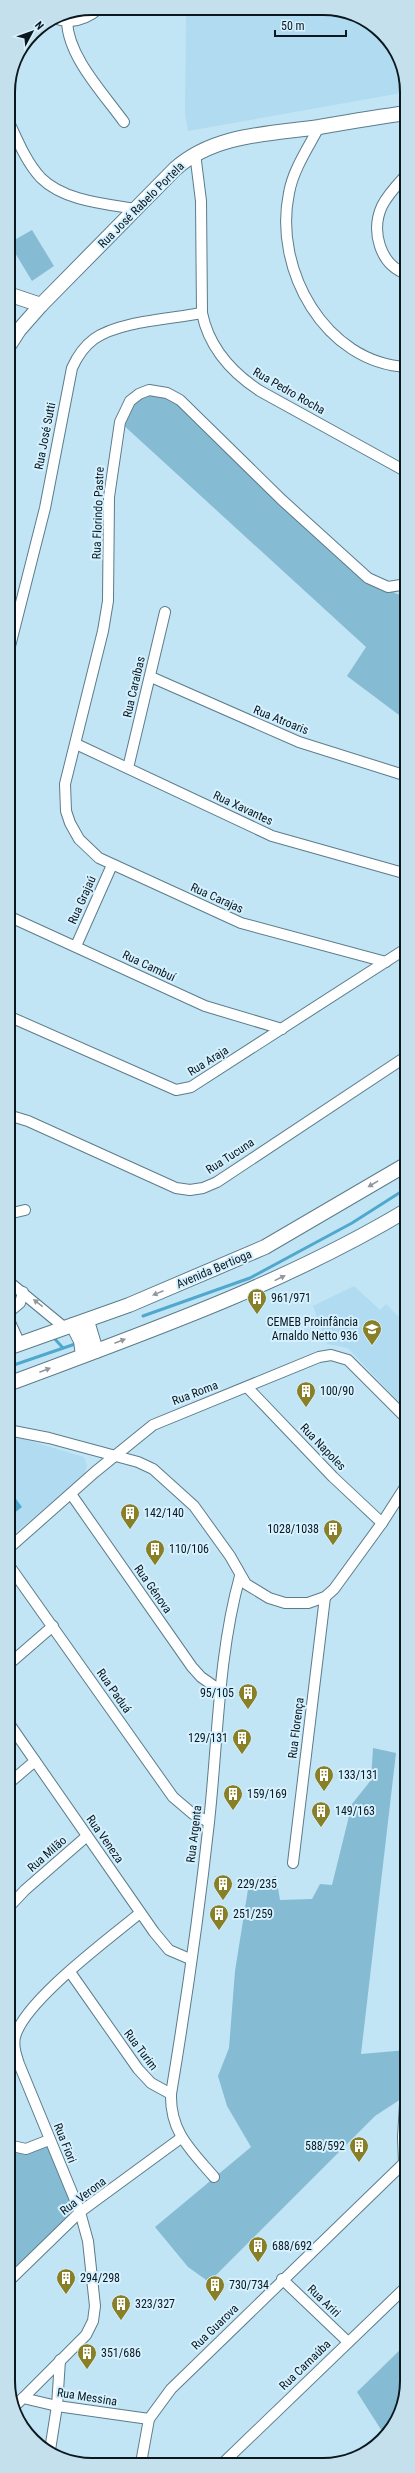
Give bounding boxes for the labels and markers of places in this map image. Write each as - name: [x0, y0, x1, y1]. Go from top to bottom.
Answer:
- building icon: 961/971: [246, 1287, 268, 1315]
- place label: 961/971: [271, 1291, 311, 1305]
- place label: CEMEB Proinfância Arnaldo Netto 936: [267, 1315, 358, 1343]
- school or university icon: CEMEB Proinfância Arnaldo Netto 936: [361, 1318, 383, 1346]
- building icon: 100/90: [295, 1380, 317, 1408]
- place label: 100/90: [320, 1384, 354, 1398]
- building icon: 142/140: [119, 1502, 141, 1530]
- place label: 142/140: [144, 1506, 184, 1520]
- building icon: 1028/1038: [322, 1518, 344, 1546]
- place label: 1028/1038: [267, 1522, 319, 1536]
- building icon: 110/106: [144, 1538, 166, 1566]
- place label: 110/106: [169, 1542, 209, 1556]
- building icon: 95/105: [237, 1682, 259, 1710]
- place label: 95/105: [200, 1686, 234, 1700]
- building icon: 129/131: [231, 1727, 253, 1755]
- place label: 129/131: [188, 1731, 228, 1745]
- building icon: 133/131: [313, 1764, 335, 1792]
- place label: 133/131: [338, 1768, 378, 1782]
- building icon: 159/169: [222, 1783, 244, 1811]
- place label: 159/169: [247, 1787, 287, 1801]
- building icon: 149/163: [310, 1800, 332, 1828]
- place label: 149/163: [335, 1804, 375, 1818]
- building icon: 229/235: [212, 1873, 234, 1901]
- place label: 229/235: [237, 1877, 277, 1891]
- building icon: 251/259: [208, 1903, 230, 1931]
- place label: 251/259: [233, 1907, 273, 1921]
- building icon: 588/592: [348, 2135, 370, 2163]
- place label: 588/592: [305, 2139, 345, 2153]
- building icon: 688/692: [247, 2235, 269, 2263]
- place label: 688/692: [272, 2239, 312, 2253]
- building icon: 294/298: [55, 2267, 77, 2295]
- place label: 294/298: [80, 2271, 120, 2285]
- building icon: 730/734: [204, 2274, 226, 2302]
- place label: 730/734: [229, 2278, 269, 2292]
- building icon: 323/327: [110, 2293, 132, 2321]
- place label: 323/327: [135, 2297, 175, 2311]
- building icon: 351/686: [76, 2342, 98, 2370]
- place label: 351/686: [101, 2346, 141, 2360]

